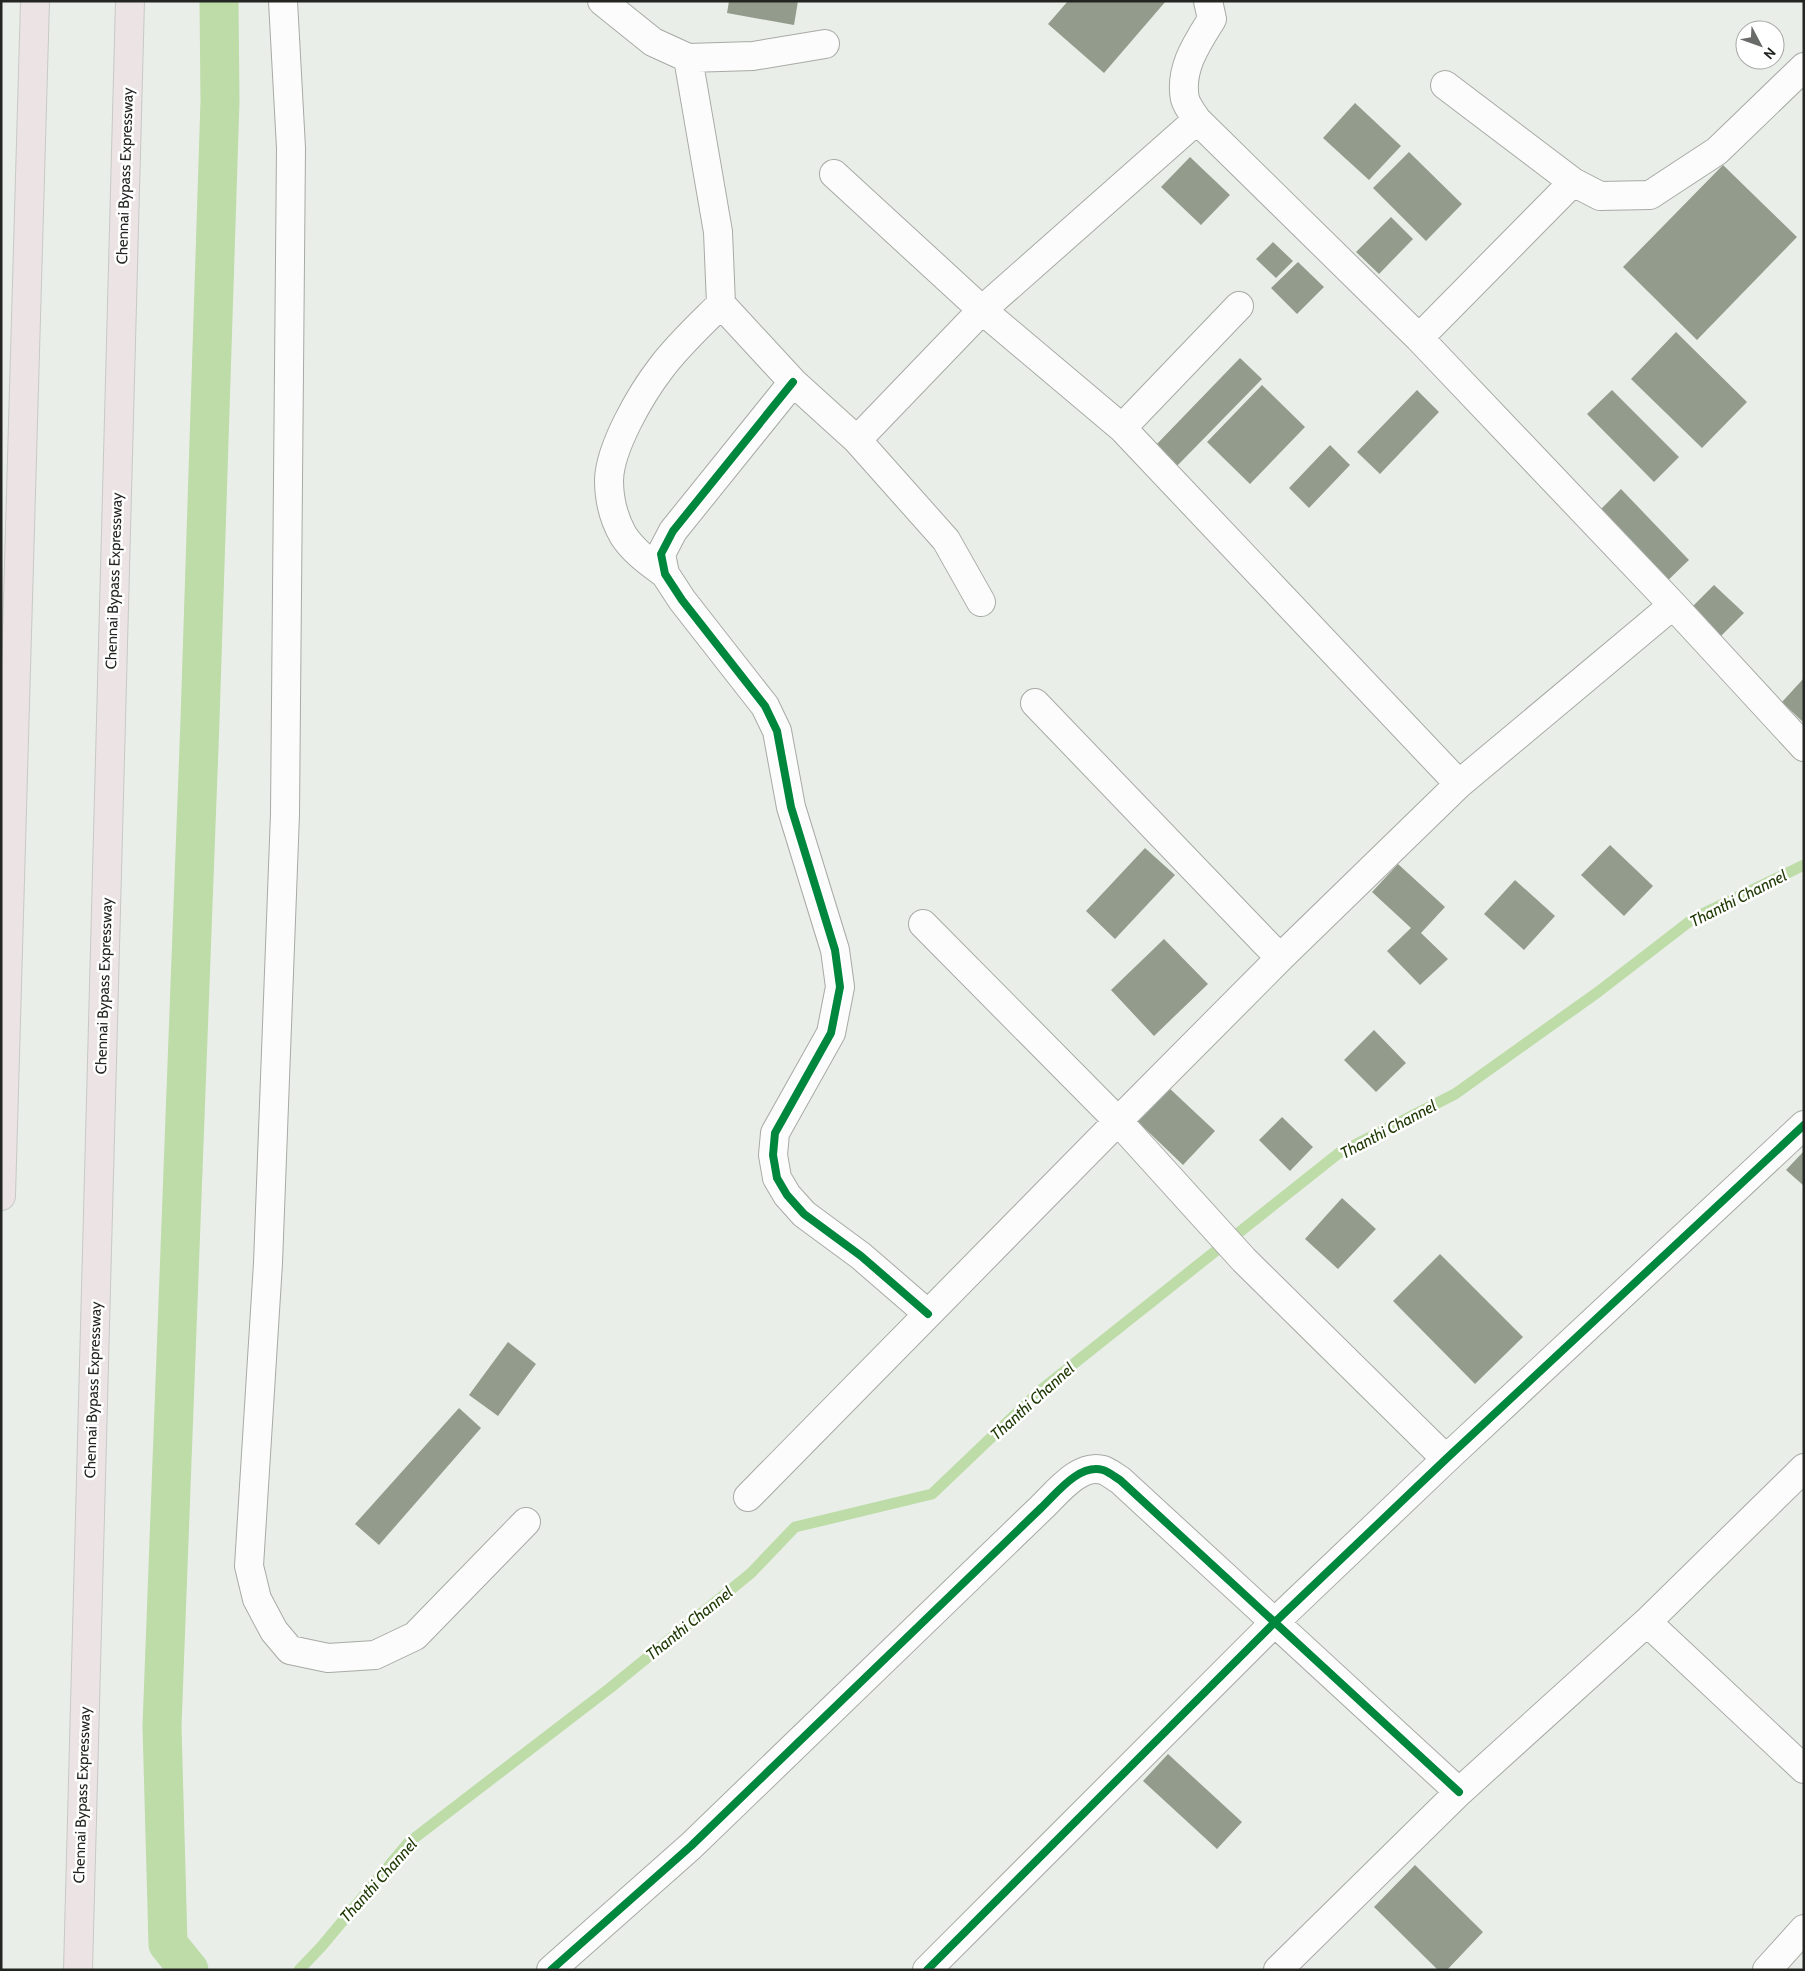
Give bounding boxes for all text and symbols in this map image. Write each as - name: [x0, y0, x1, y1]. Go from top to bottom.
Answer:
- north arrow: [1735, 20, 1785, 70]
- text: N: [1760, 44, 1780, 63]
- street label: Chennai Bypass Expressway: [113, 87, 137, 265]
- street label: Chennai Bypass Expressway: [102, 492, 126, 670]
- water label: Thanthi Channel: [1687, 866, 1790, 931]
- street label: Chennai Bypass Expressway: [92, 897, 116, 1075]
- water label: Thanthi Channel: [1337, 1096, 1440, 1163]
- street label: Chennai Bypass Expressway: [81, 1301, 105, 1479]
- water label: Thanthi Channel: [987, 1359, 1078, 1444]
- water label: Thanthi Channel: [642, 1582, 737, 1664]
- street label: Chennai Bypass Expressway: [70, 1706, 94, 1884]
- water label: Thanthi Channel: [336, 1834, 421, 1926]

